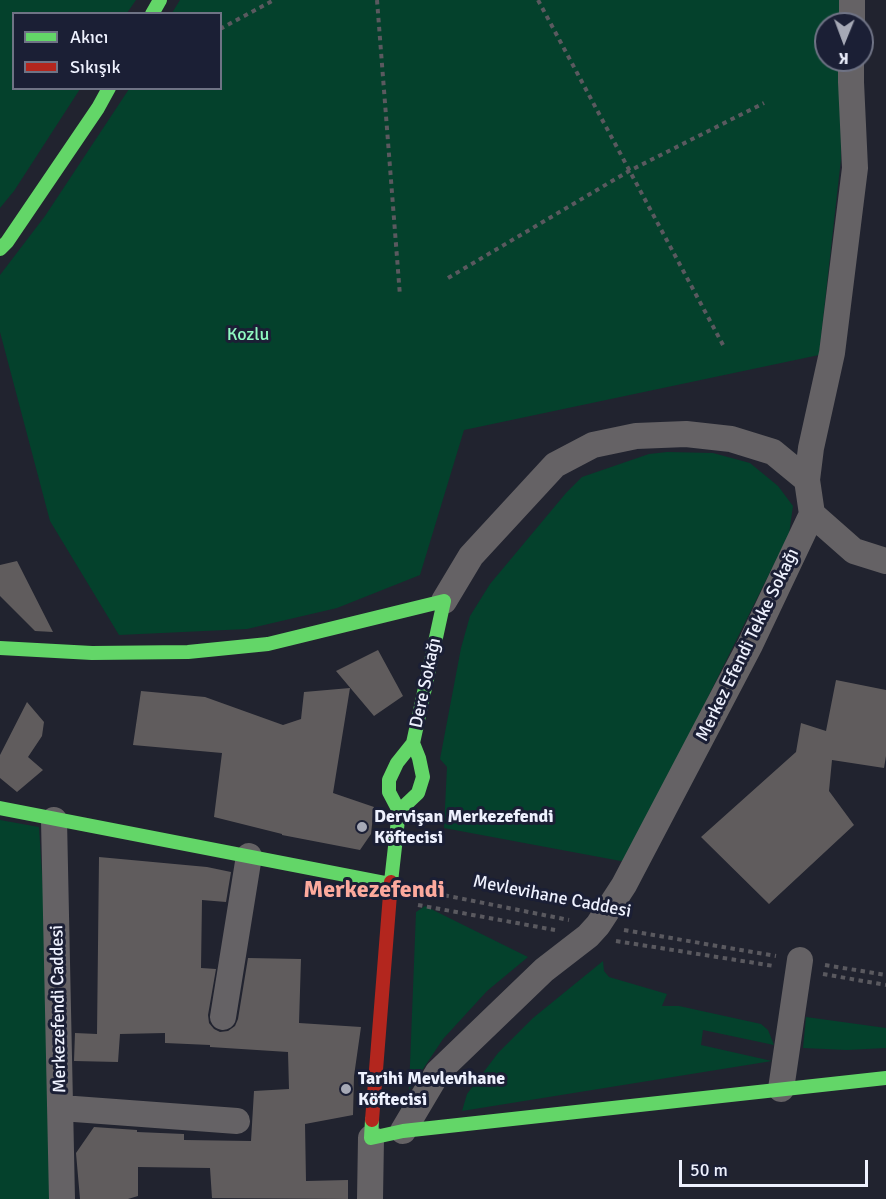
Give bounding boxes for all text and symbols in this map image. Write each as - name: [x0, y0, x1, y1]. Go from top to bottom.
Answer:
- legend: [12, 12, 222, 90]
- north arrow: [814, 12, 874, 72]
- text: Akıcı: [70, 26, 108, 48]
- text: K: [839, 48, 849, 68]
- text: Sıkışık: [70, 56, 120, 78]
- park label: Kozlu: [227, 324, 269, 346]
- street label: Merkez Efendi Tekke Sokağı: [692, 545, 804, 745]
- street label: Dere Sokağı: [406, 636, 446, 730]
- place label: Dervişan Merkezefendi Köftecisi: [374, 806, 554, 848]
- marker: Dervişan Merkezefendi Köftecisi: [355, 820, 369, 834]
- street label: Mevlevihane Caddesi: [471, 871, 633, 923]
- district label: Merkezefendi: [303, 877, 445, 905]
- street label: Merkezefendi Caddesi: [47, 925, 71, 1093]
- place label: Tarihi Mevlevihane Köftecisi: [358, 1068, 505, 1110]
- marker: Tarihi Mevlevihane Köftecisi: [339, 1082, 353, 1096]
- scale bar: [682, 1148, 871, 1186]
- text: 50 m: [690, 1159, 728, 1181]

